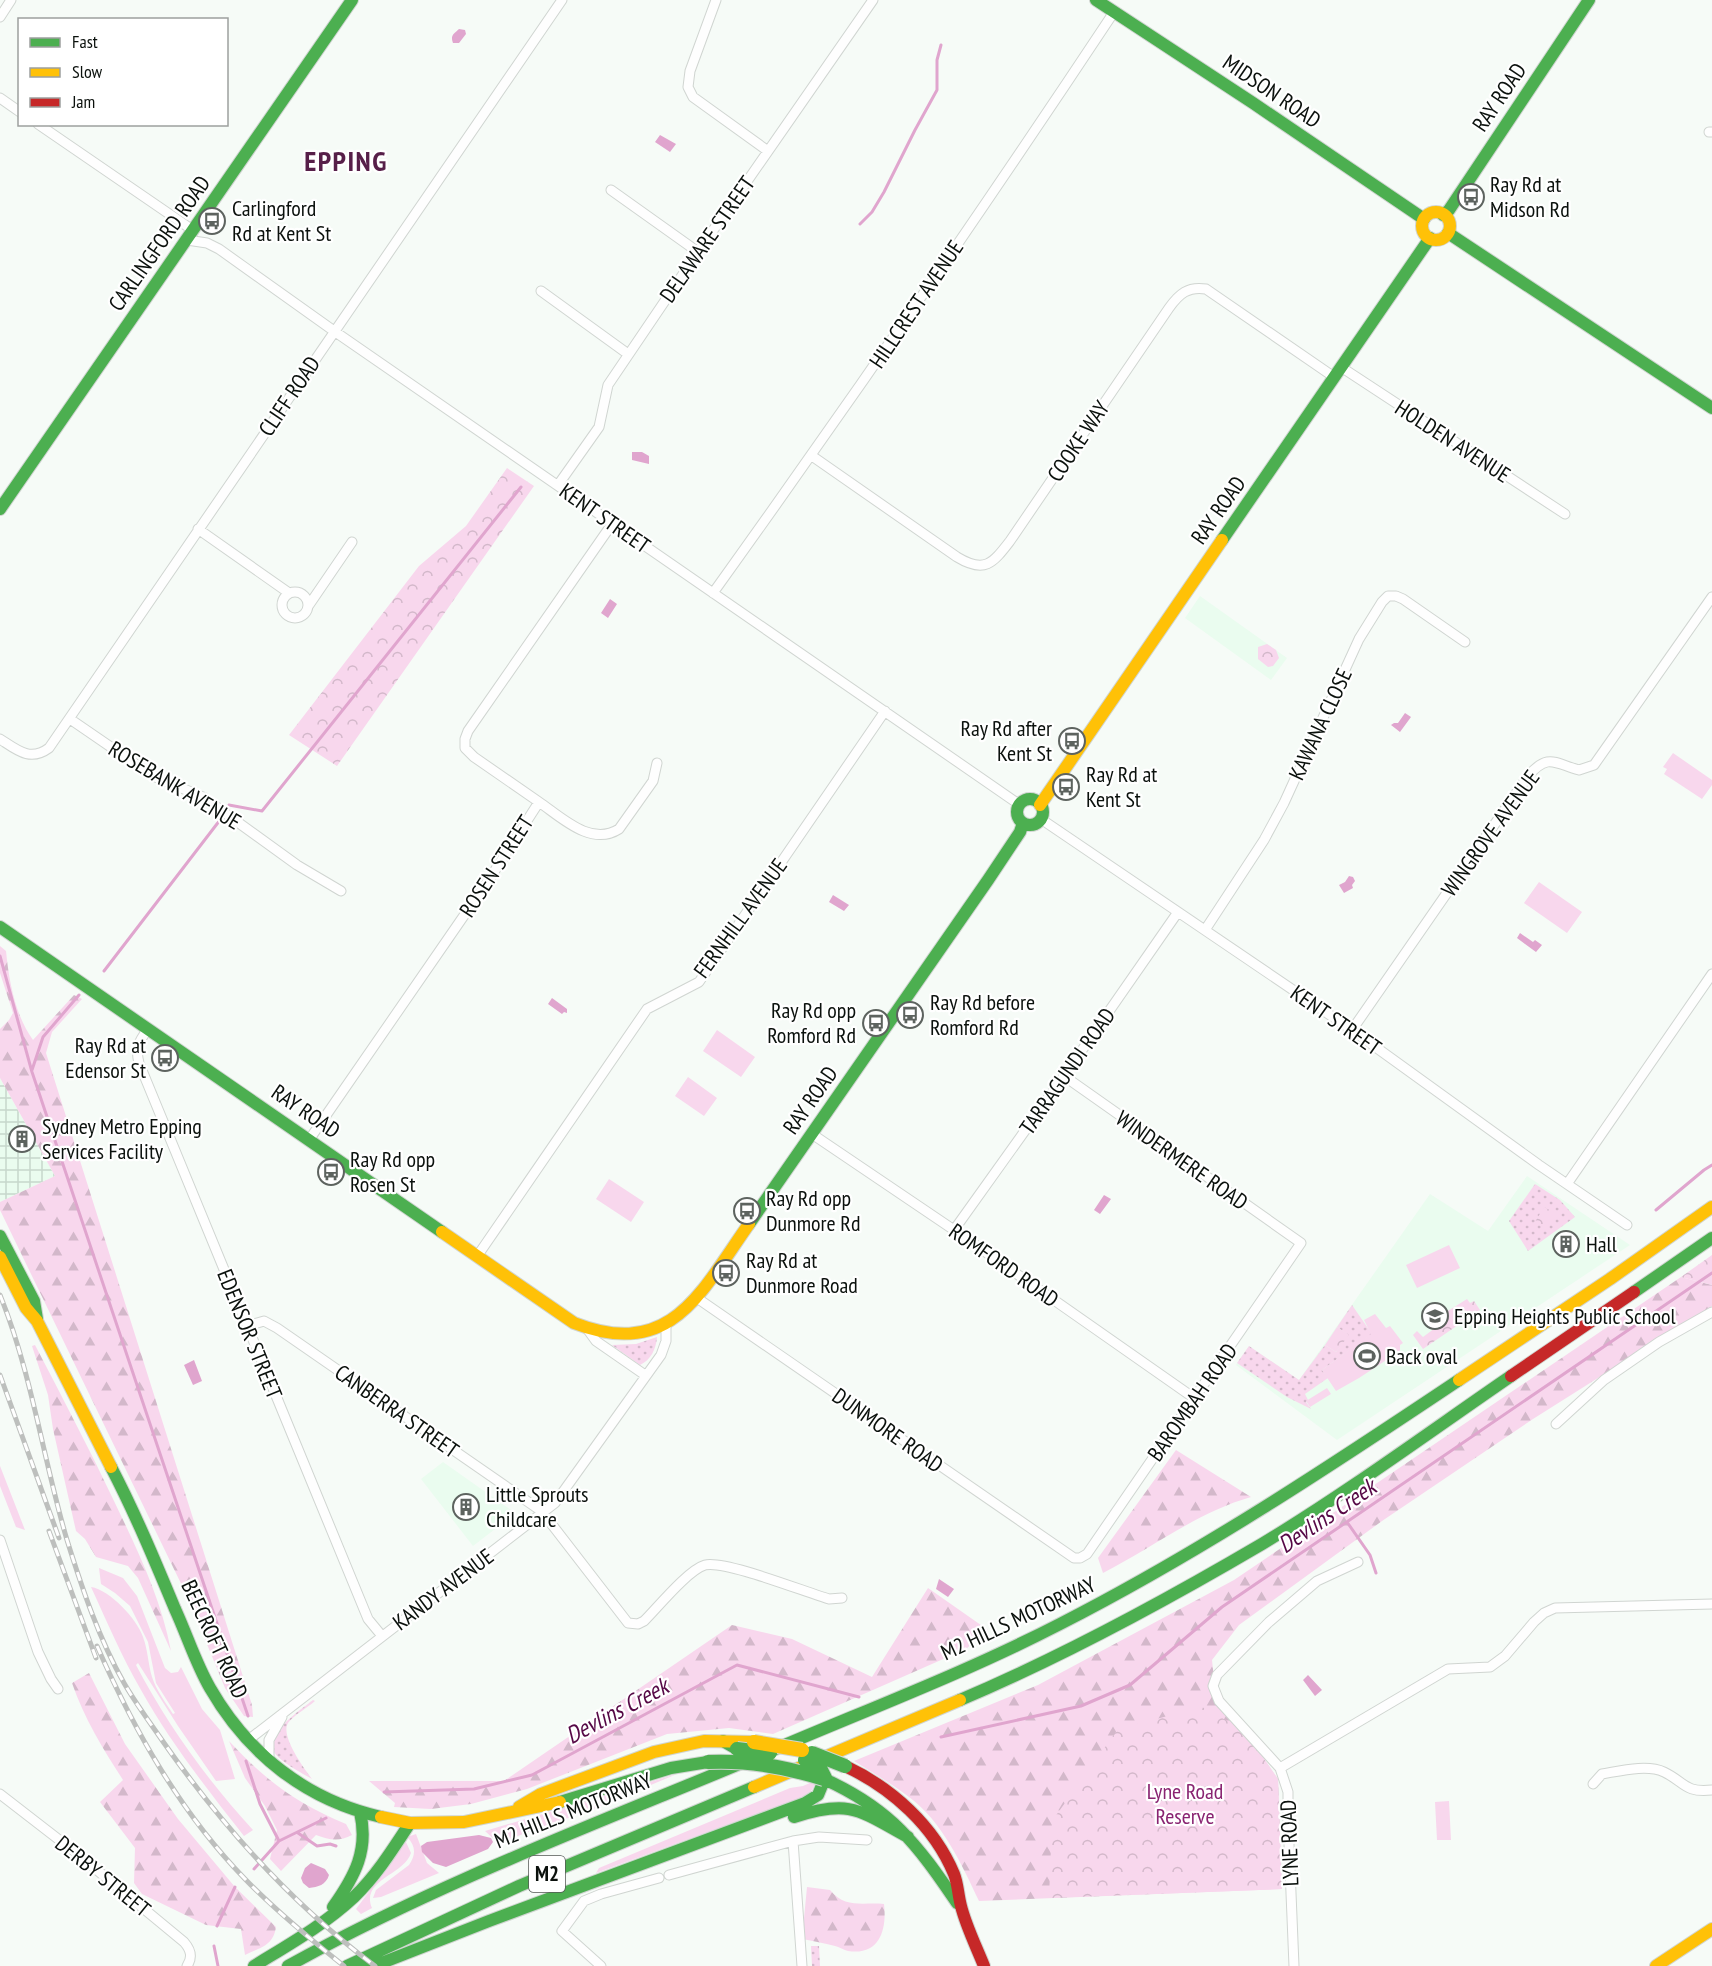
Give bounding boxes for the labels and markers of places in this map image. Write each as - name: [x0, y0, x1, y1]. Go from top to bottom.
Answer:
- place label: Ray Rd at Midson Rd: [1490, 170, 1570, 223]
- bus stop icon: Ray Rd at Midson Rd: [1456, 182, 1486, 212]
- place label: Carlingford Rd at Kent St: [232, 194, 331, 247]
- bus stop icon: Carlingford Rd at Kent St: [197, 206, 227, 236]
- place label: Ray Rd after Kent St: [960, 714, 1052, 767]
- bus stop icon: Ray Rd after Kent St: [1057, 726, 1087, 756]
- place label: Ray Rd at Kent St: [1086, 760, 1157, 813]
- bus stop icon: Ray Rd at Kent St: [1051, 772, 1081, 802]
- place label: Ray Rd before Romford Rd: [930, 988, 1035, 1041]
- place label: Ray Rd opp Romford Rd: [767, 996, 856, 1049]
- bus stop icon: Ray Rd before Romford Rd: [895, 1000, 925, 1030]
- bus stop icon: Ray Rd opp Romford Rd: [861, 1008, 891, 1038]
- place label: Ray Rd at Edensor St: [65, 1031, 146, 1084]
- bus stop icon: Ray Rd at Edensor St: [150, 1043, 180, 1073]
- place label: Sydney Metro Epping Services Facility: [42, 1112, 202, 1165]
- building icon: Sydney Metro Epping Services Facility: [7, 1124, 37, 1154]
- place label: Ray Rd opp Rosen St: [350, 1145, 435, 1198]
- bus stop icon: Ray Rd opp Rosen St: [316, 1157, 346, 1187]
- place label: Ray Rd opp Dunmore Rd: [766, 1184, 860, 1237]
- bus stop icon: Ray Rd opp Dunmore Rd: [732, 1196, 762, 1226]
- building icon: Hall: [1551, 1229, 1581, 1259]
- place label: Hall: [1586, 1230, 1618, 1258]
- place label: Ray Rd at Dunmore Road: [746, 1246, 858, 1299]
- bus stop icon: Ray Rd at Dunmore Road: [711, 1258, 741, 1288]
- school or university icon: Epping Heights Public School: [1420, 1301, 1450, 1331]
- place label: Epping Heights Public School: [1454, 1302, 1677, 1330]
- sports icon: Back oval: [1352, 1341, 1382, 1371]
- place label: Back oval: [1386, 1342, 1458, 1370]
- place label: Little Sprouts Childcare: [486, 1480, 588, 1533]
- building icon: Little Sprouts Childcare: [451, 1492, 481, 1522]

